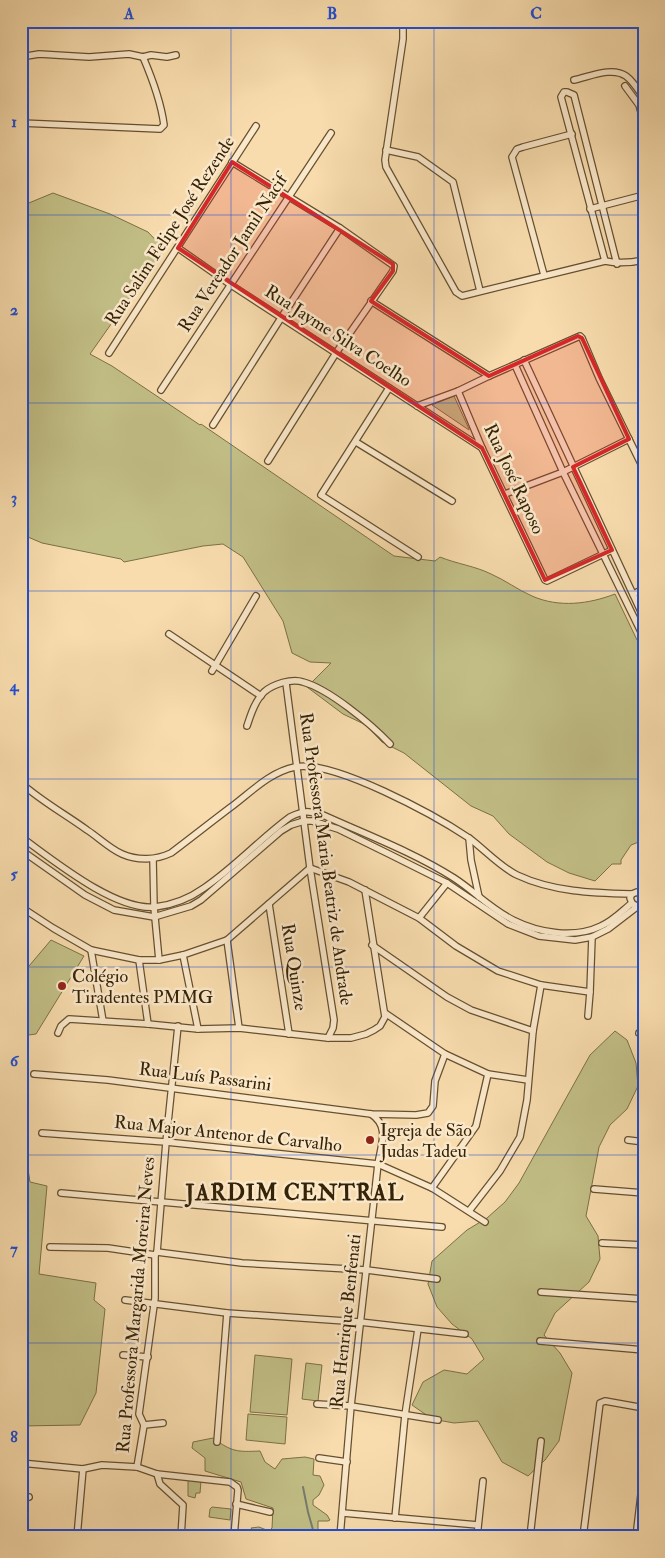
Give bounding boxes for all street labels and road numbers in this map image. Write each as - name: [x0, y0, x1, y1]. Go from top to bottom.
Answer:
- street label: Rua Salim Felipe José Rezende: [100, 132, 240, 330]
- street label: Rua Vereador Jamil Nacif: [173, 167, 294, 336]
- street label: Rua Jayme Silva Coelho: [260, 280, 416, 392]
- street label: Rua José Raposo: [478, 420, 550, 538]
- street label: Rua Professora Maria Beatriz de Andrade: [294, 711, 358, 1007]
- street label: Rua Quinze: [276, 922, 312, 1013]
- street label: Rua Luís Passarini: [138, 1057, 273, 1097]
- street label: Rua Major Antenor de Carvalho: [113, 1111, 343, 1157]
- street label: Rua Professora Margarida Moreira Neves: [112, 1156, 160, 1454]
- street label: Rua Henrique Benfenati: [325, 1232, 367, 1409]

